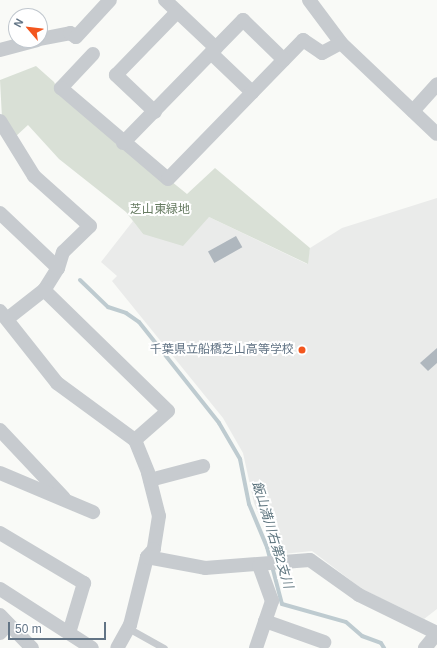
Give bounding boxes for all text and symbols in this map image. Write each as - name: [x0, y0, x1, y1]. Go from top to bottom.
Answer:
- north arrow: [8, 8, 48, 48]
- text: N: [11, 17, 25, 29]
- park label: 芝山東緑地: [130, 203, 190, 217]
- place label: 千葉県立船橋芝山高等学校: [150, 343, 294, 357]
- marker: 千葉県立船橋芝山高等学校: [297, 345, 307, 355]
- water label: 飯山満川右第2支川: [248, 480, 296, 590]
- scale bar: [10, 614, 108, 640]
- text: 50 m: [15, 622, 42, 636]

